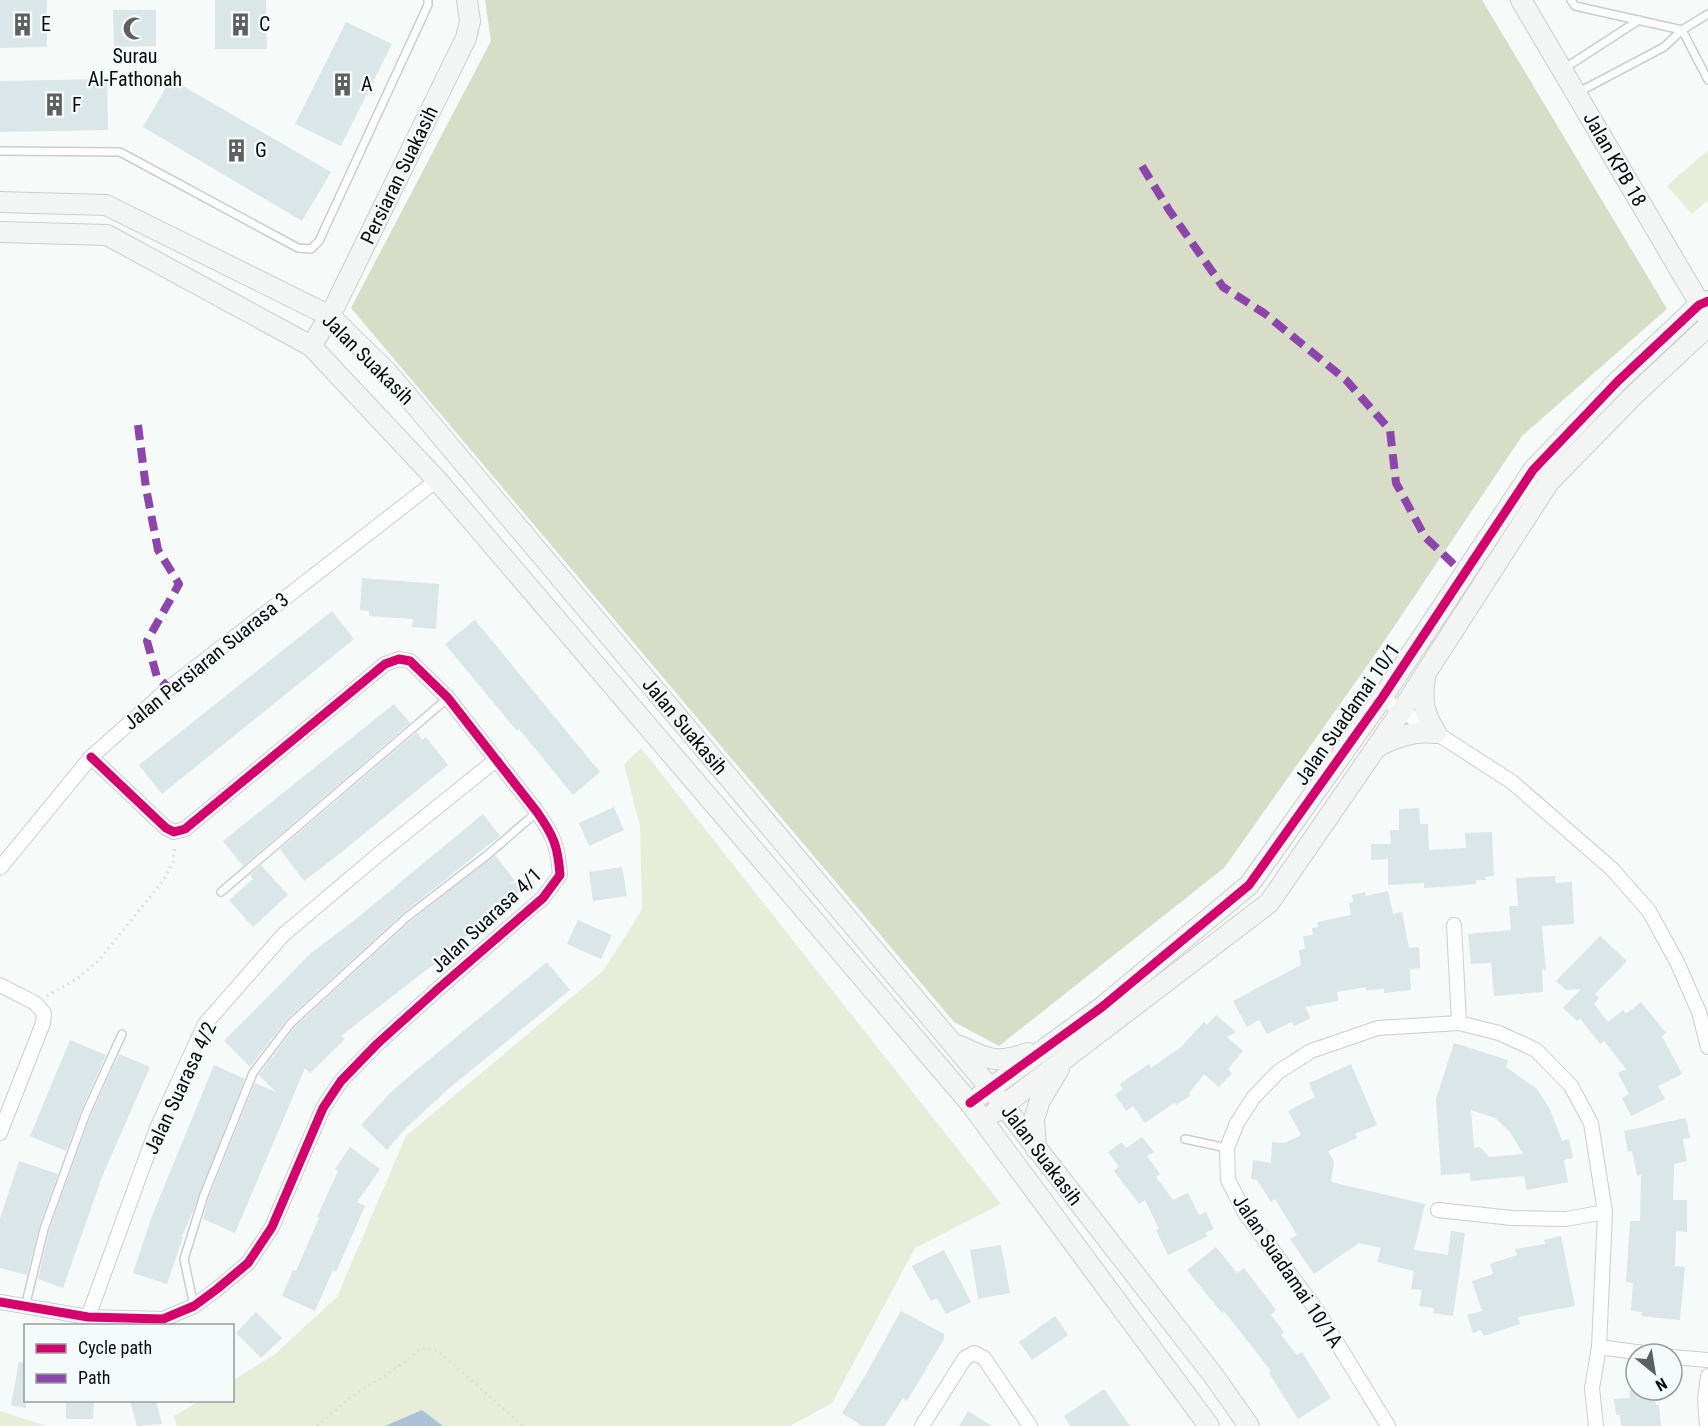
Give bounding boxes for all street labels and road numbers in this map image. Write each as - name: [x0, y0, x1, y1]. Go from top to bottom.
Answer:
- street label: Persiaran Suakasih: [355, 102, 443, 248]
- street label: Jalan KPB 18: [1578, 108, 1652, 210]
- street label: Jalan Suakasih: [317, 308, 419, 410]
- street label: Jalan Persiaran Suarasa 3: [119, 587, 293, 735]
- street label: Jalan Suadamai 10/1: [1289, 638, 1405, 790]
- street label: Jalan Suakasih: [637, 673, 733, 779]
- street label: Jalan Suarasa 4/1: [426, 862, 546, 978]
- street label: Jalan Suarasa 4/2: [139, 1018, 221, 1158]
- street label: Jalan Suakasih: [997, 1100, 1087, 1210]
- street label: Jalan Suadamai 10/1A: [1228, 1190, 1348, 1352]

